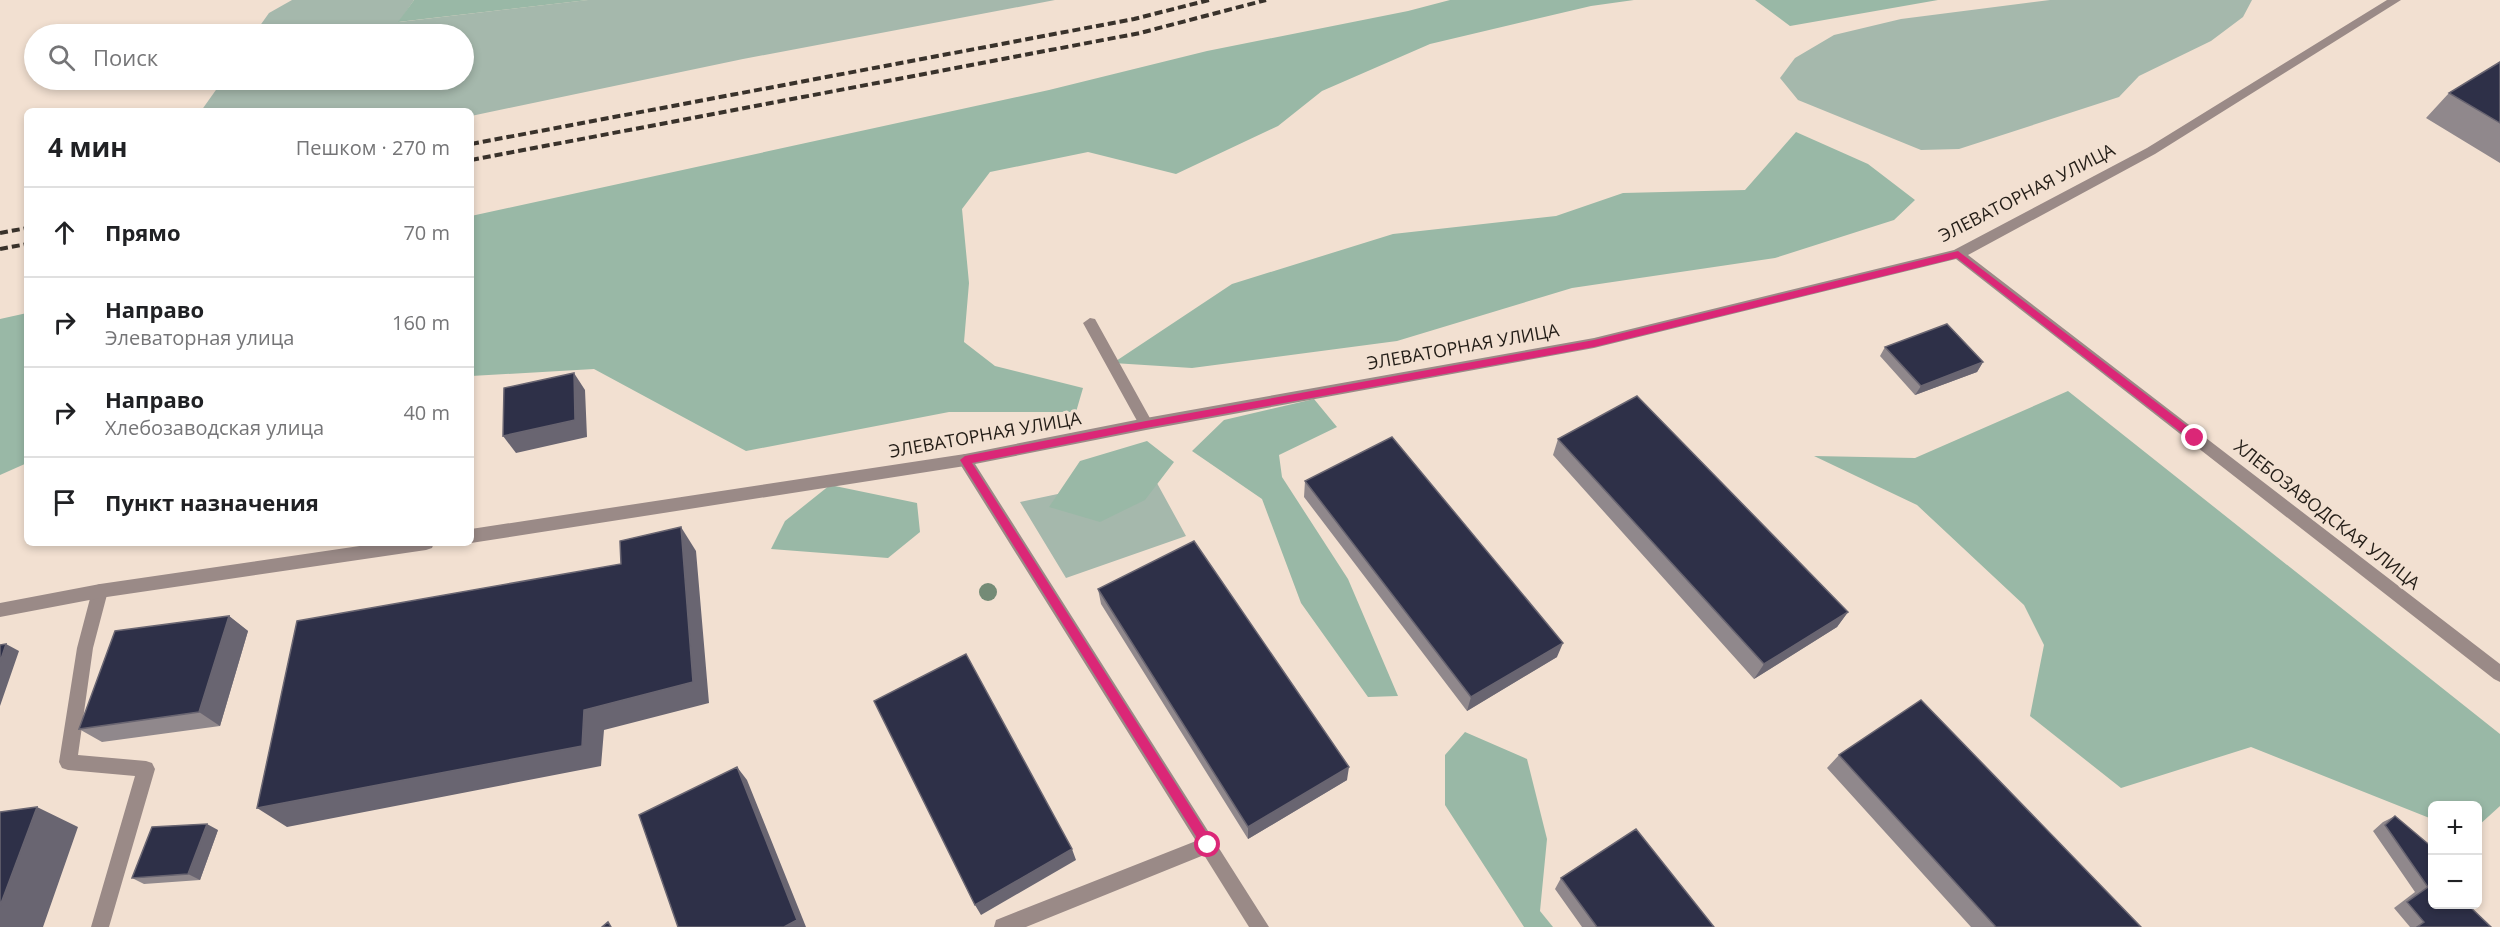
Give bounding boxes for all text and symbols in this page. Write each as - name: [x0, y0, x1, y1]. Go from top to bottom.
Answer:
- search box: [24, 24, 474, 90]
- icon: search: [45, 41, 78, 74]
- text: Поиск: [93, 42, 158, 72]
- text: 4 мин: [48, 129, 128, 165]
- text: Пешком · 270 m: [296, 134, 450, 161]
- street label: ЭЛЕВАТОРНАЯ УЛИЦА: [1934, 137, 2119, 247]
- icon: ahead: [48, 216, 81, 249]
- text: Прямо: [105, 217, 181, 247]
- text: 70 m: [403, 219, 450, 246]
- text: Направо: [105, 294, 204, 324]
- icon: right: [48, 306, 81, 339]
- text: 160 m: [392, 309, 450, 336]
- street label: ЭЛЕВАТОРНАЯ УЛИЦА: [1365, 317, 1561, 375]
- text: Элеваторная улица: [105, 324, 294, 351]
- text: Направо: [105, 384, 204, 414]
- icon: right: [48, 396, 81, 429]
- text: 40 m: [403, 399, 450, 426]
- street label: ЭЛЕВАТОРНАЯ УЛИЦА: [887, 405, 1083, 463]
- text: Хлебозаводская улица: [105, 414, 324, 441]
- route end: [2181, 424, 2207, 450]
- street label: ХЛЕБОЗАВОДСКАЯ УЛИЦА: [2230, 434, 2426, 595]
- icon: arrive: [48, 486, 81, 519]
- text: Пункт назначения: [105, 487, 319, 517]
- map controls: [2428, 801, 2482, 909]
- button: +: [2428, 801, 2482, 855]
- route start: [1194, 831, 1220, 857]
- button: −: [2428, 855, 2482, 909]

